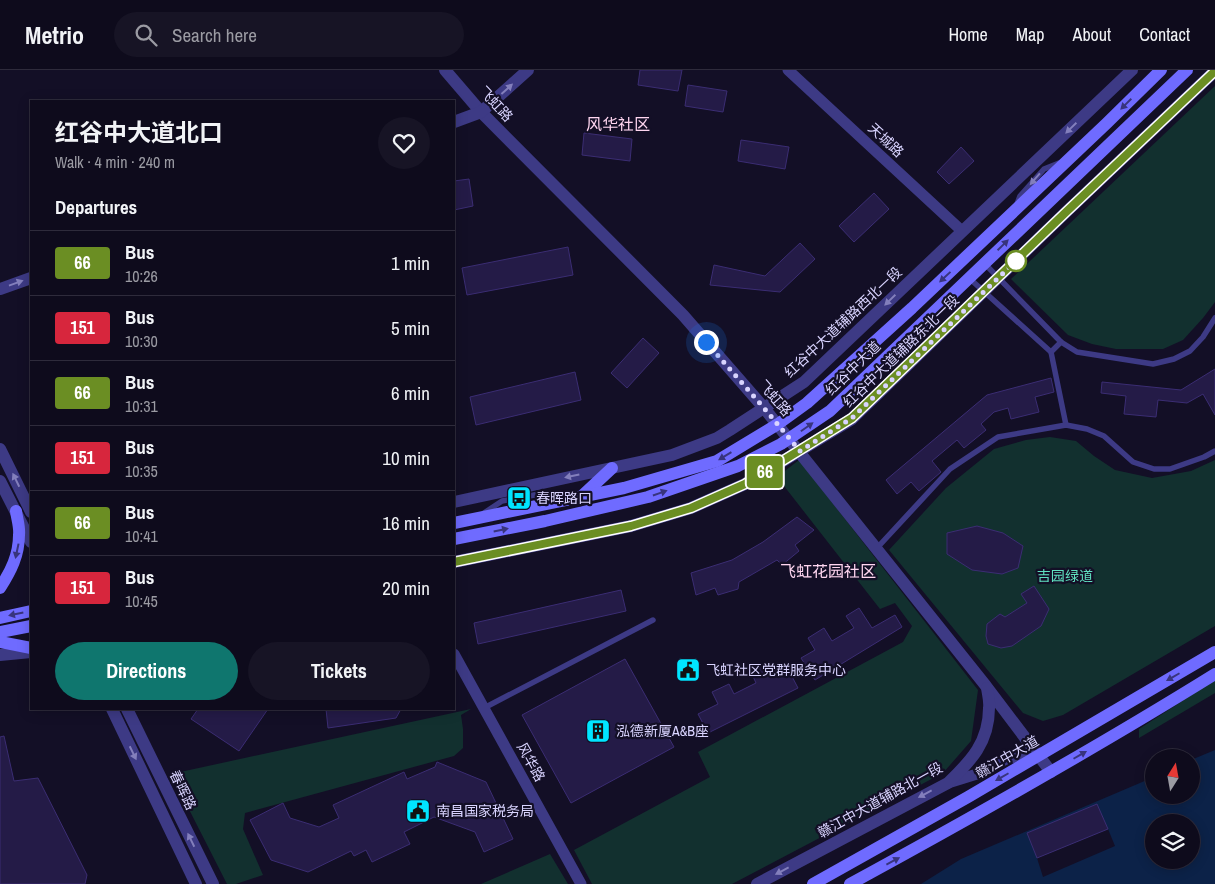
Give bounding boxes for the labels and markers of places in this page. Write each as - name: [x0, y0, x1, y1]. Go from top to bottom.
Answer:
- unlabelled marker: [1005, 250, 1027, 272]
- bus stop icon: 春晖路口: [506, 485, 532, 511]
- place label: 春晖路口: [536, 489, 592, 507]
- public building icon: 飞虹社区党群服务中心: [675, 657, 701, 683]
- place label: 飞虹社区党群服务中心: [706, 661, 846, 679]
- building icon: 泓德新厦A&B座: [585, 718, 611, 744]
- place label: 泓德新厦A&B座: [616, 722, 709, 740]
- public building icon: 南昌国家税务局: [405, 798, 431, 824]
- place label: 南昌国家税务局: [436, 802, 534, 820]

